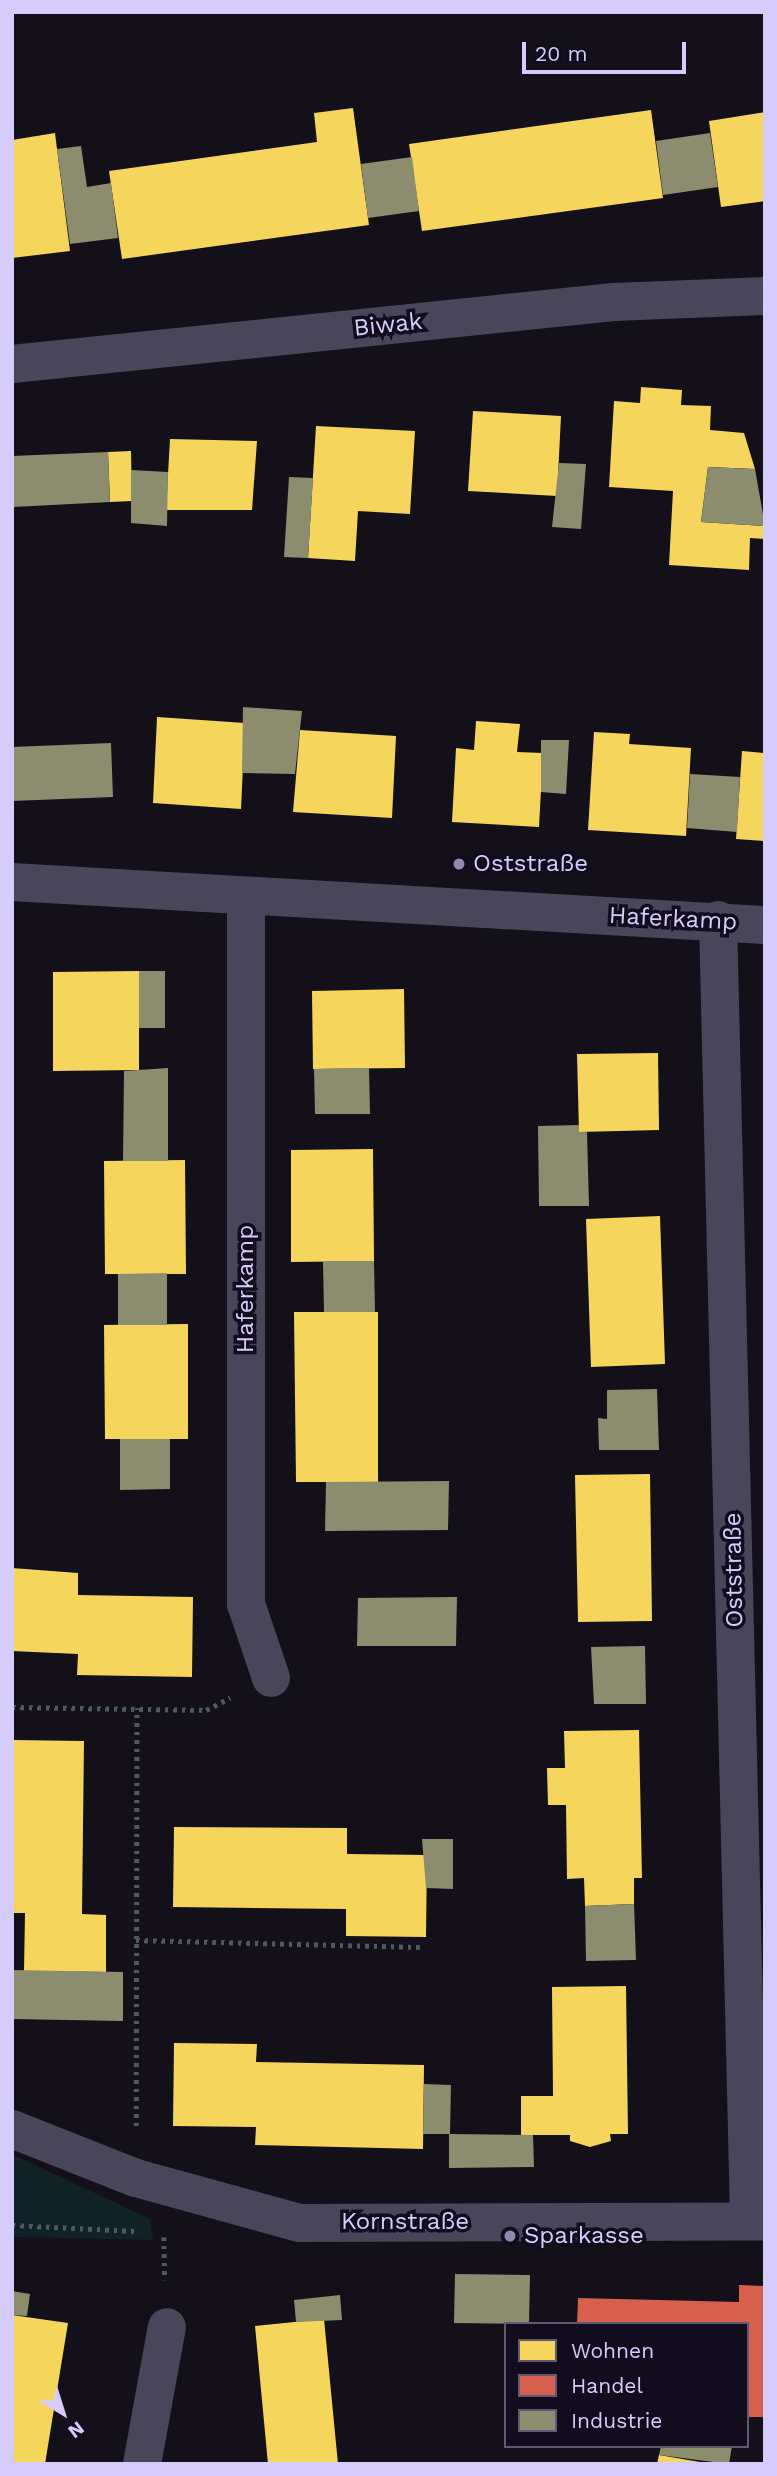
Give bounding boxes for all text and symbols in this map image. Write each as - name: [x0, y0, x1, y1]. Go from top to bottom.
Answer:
- scale bar: [525, 28, 690, 72]
- text: 20 m: [535, 41, 587, 66]
- street label: Biwak: [352, 307, 424, 343]
- place label: Oststraße: [473, 850, 588, 878]
- marker: Oststraße: [451, 856, 467, 872]
- street label: Haferkamp: [608, 901, 738, 937]
- street label: Haferkamp: [232, 1225, 260, 1353]
- street label: Oststraße: [719, 1512, 749, 1628]
- street label: Kornstraße: [341, 2208, 469, 2236]
- place label: Sparkasse: [524, 2222, 644, 2250]
- marker: Sparkasse: [502, 2228, 518, 2244]
- legend: [504, 2322, 749, 2448]
- text: Wohnen: [571, 2338, 654, 2363]
- text: Handel: [571, 2373, 643, 2398]
- north arrow: [28, 2378, 98, 2448]
- text: Industrie: [571, 2408, 662, 2433]
- text: N: [64, 2417, 89, 2443]

